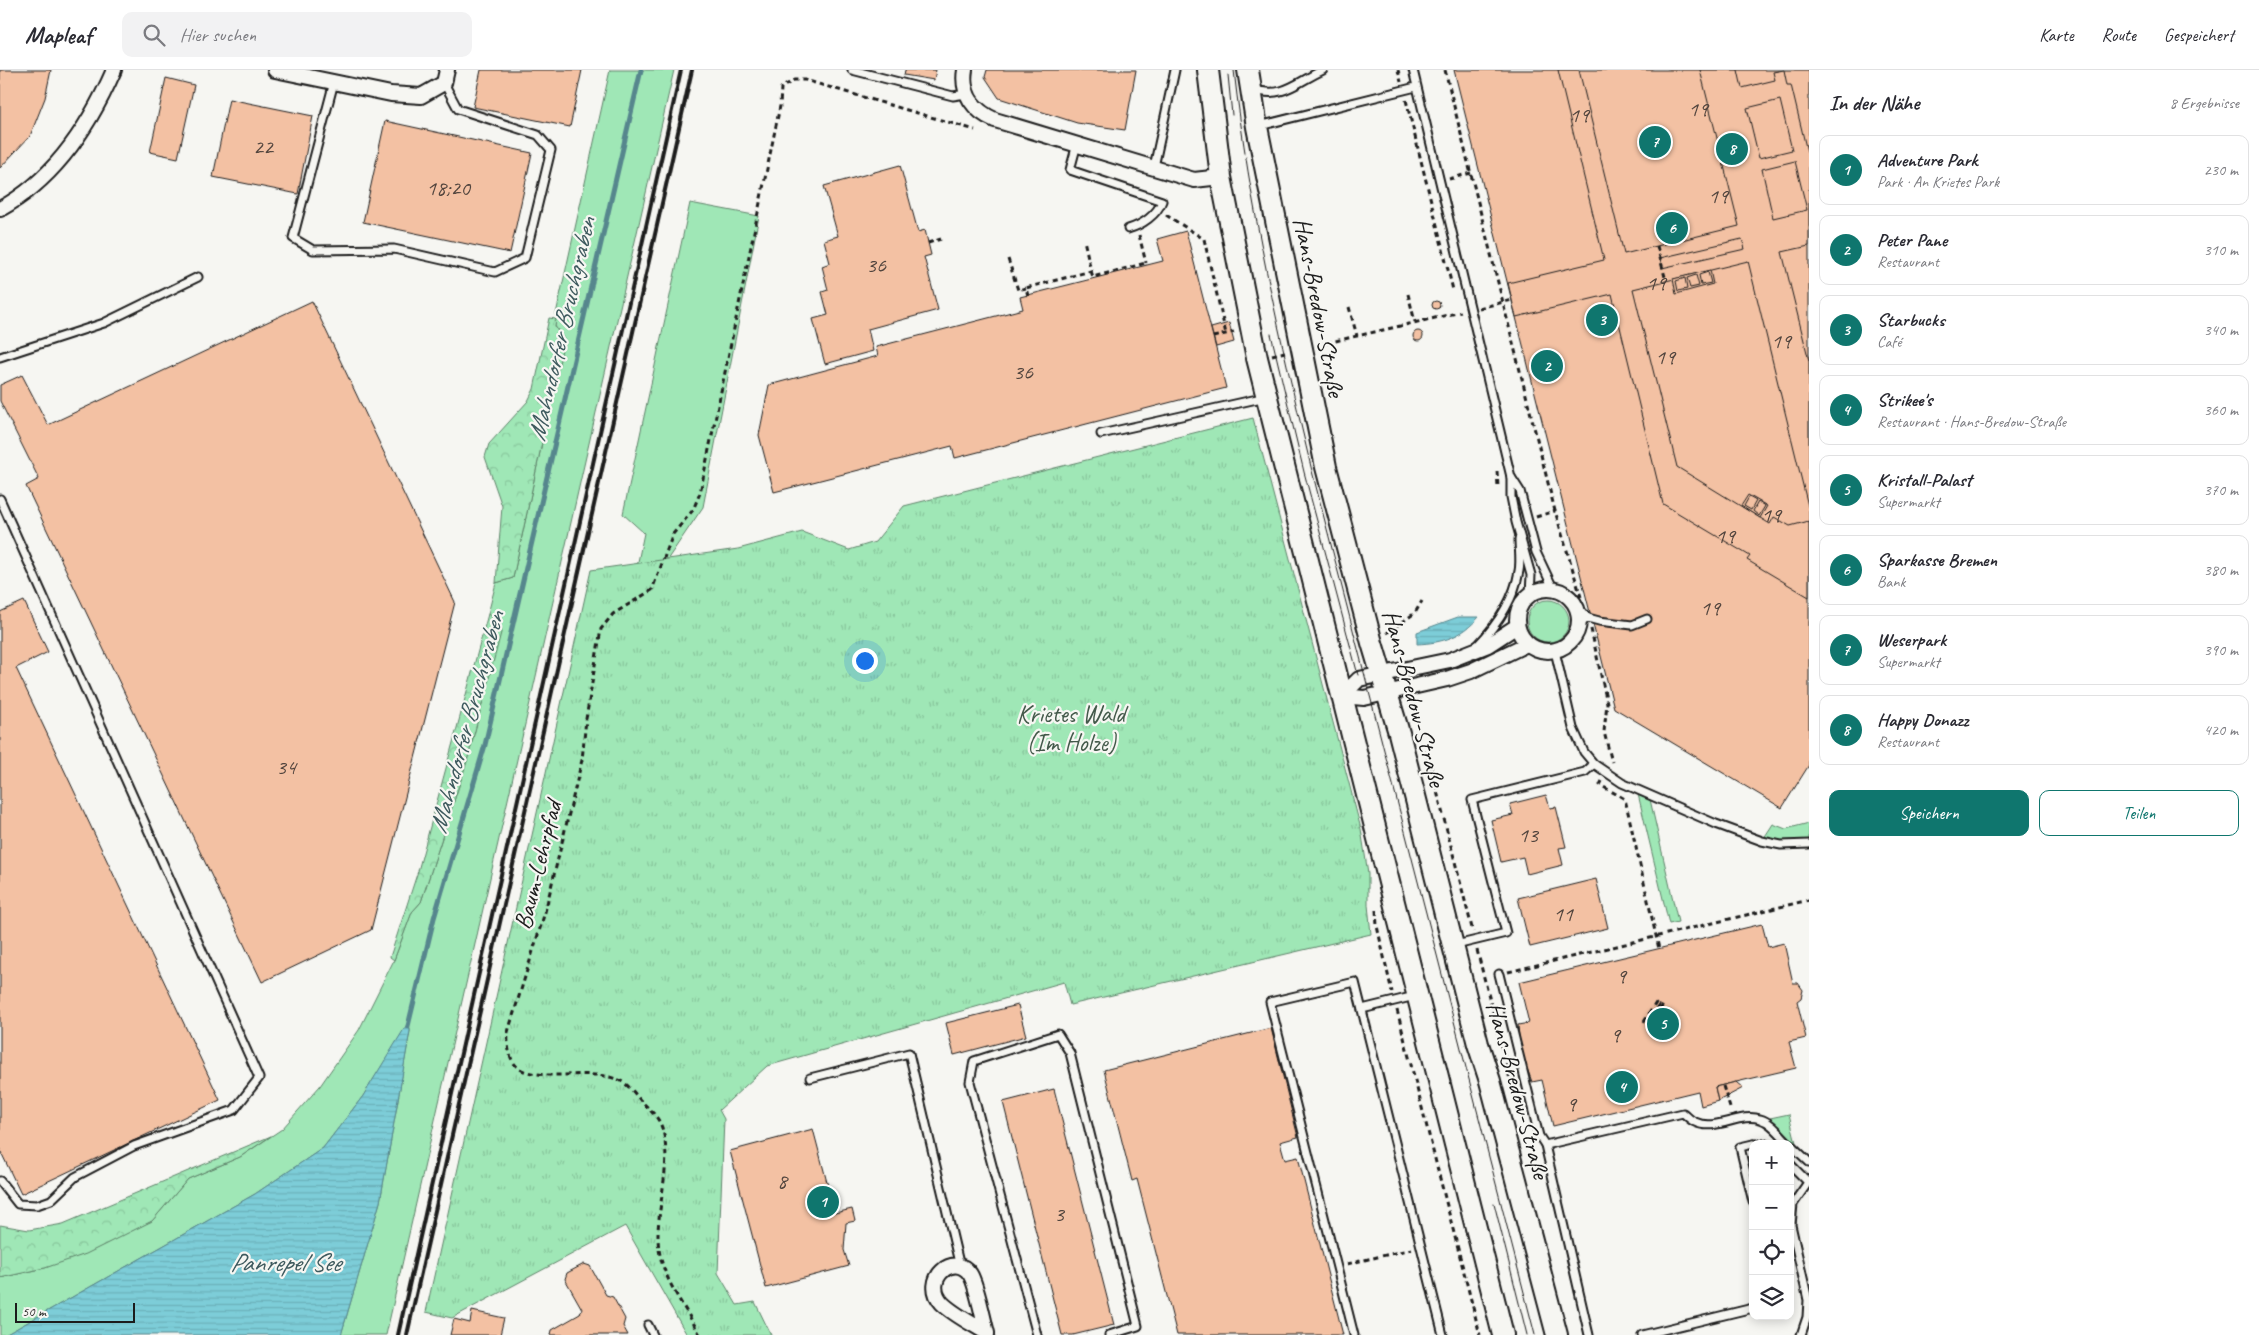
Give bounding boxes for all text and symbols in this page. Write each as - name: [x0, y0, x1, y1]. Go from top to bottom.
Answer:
- search box: [122, 12, 472, 57]
- text: Mapleaf: [25, 20, 92, 50]
- icon: search: [140, 21, 168, 49]
- text: Hier suchen: [180, 23, 256, 47]
- text: Karte: [2039, 24, 2074, 46]
- text: Route: [2102, 24, 2136, 46]
- text: Gespeichert: [2164, 24, 2234, 46]
- text: In der Nähe: [1829, 90, 1919, 116]
- text: 8 Ergebnisse: [2170, 93, 2239, 113]
- house number: 19: [1688, 95, 1710, 123]
- house number: 19: [1569, 101, 1591, 129]
- pin: 7: [1639, 123, 1671, 161]
- pin: 8: [1716, 130, 1748, 168]
- house number: 22: [253, 133, 275, 161]
- text: Adventure Park: [1877, 148, 1977, 172]
- text: 1: [1842, 160, 1850, 180]
- text: 230 m: [2204, 160, 2238, 180]
- text: Park · An Krietes Park: [1877, 172, 1999, 192]
- house number: 18;20: [426, 174, 472, 202]
- house number: 19: [1708, 182, 1730, 210]
- pin: 6: [1656, 209, 1688, 247]
- water label: Mahndorfer Bruchgraben: [520, 212, 604, 444]
- street label: Hans-Bredow-Straße: [1286, 215, 1352, 401]
- text: Peter Pane: [1877, 228, 1947, 252]
- text: 2: [1842, 240, 1850, 260]
- text: 310 m: [2204, 240, 2238, 260]
- house number: 36: [866, 251, 887, 279]
- text: Restaurant: [1877, 252, 1939, 272]
- house number: 19: [1646, 269, 1668, 297]
- pin: 3: [1586, 301, 1618, 339]
- text: Starbucks: [1877, 308, 1945, 332]
- text: 3: [1842, 320, 1850, 340]
- text: 340 m: [2204, 320, 2238, 340]
- house number: 19: [1771, 327, 1793, 355]
- text: Café: [1877, 332, 1901, 352]
- house number: 19: [1655, 343, 1677, 371]
- pin: 2: [1531, 347, 1563, 385]
- house number: 36: [1013, 358, 1034, 386]
- text: Strikee's: [1877, 388, 1932, 412]
- text: 4: [1842, 400, 1850, 420]
- text: 360 m: [2204, 400, 2238, 420]
- text: Restaurant · Hans-Bredow-Straße: [1877, 412, 2066, 432]
- text: Kristall-Palast: [1877, 468, 1972, 492]
- text: 5: [1843, 480, 1849, 500]
- text: 370 m: [2204, 480, 2238, 500]
- text: Supermarkt: [1877, 492, 1940, 512]
- house number: 19: [1761, 501, 1783, 529]
- house number: 19: [1715, 522, 1737, 550]
- text: Sparkasse Bremen: [1877, 548, 1997, 572]
- text: 6: [1842, 560, 1850, 580]
- text: 380 m: [2204, 560, 2238, 580]
- text: Bank: [1877, 572, 1905, 592]
- house number: 19: [1700, 594, 1722, 622]
- water label: Mahndorfer Bruchgraben: [421, 605, 513, 837]
- street label: Hans-Bredow-Straße: [1375, 606, 1453, 792]
- text: Weserpark: [1877, 628, 1946, 652]
- text: 7: [1842, 640, 1850, 660]
- text: 390 m: [2204, 640, 2238, 660]
- your location: [852, 648, 878, 674]
- text: Supermarkt: [1877, 652, 1940, 672]
- park label: Krietes Wald (Im Holze): [1017, 698, 1129, 759]
- text: Happy Donazz: [1877, 708, 1969, 732]
- text: 8: [1842, 720, 1850, 740]
- text: 420 m: [2204, 720, 2238, 740]
- text: Restaurant: [1877, 732, 1939, 752]
- house number: 34: [276, 753, 298, 781]
- button: Speichern: [1829, 790, 2029, 836]
- button: Teilen: [2039, 790, 2239, 836]
- street label: Baum-Lehrpfad: [507, 794, 570, 933]
- house number: 13: [1518, 821, 1540, 849]
- house number: 11: [1553, 900, 1574, 928]
- house number: 9: [1616, 962, 1628, 990]
- street label: Hans-Bredow-Straße: [1479, 998, 1557, 1184]
- pin: 5: [1647, 1005, 1679, 1043]
- house number: 9: [1610, 1021, 1622, 1049]
- pin: 4: [1606, 1068, 1638, 1106]
- house number: 9: [1566, 1090, 1578, 1118]
- map controls: [1749, 1140, 1794, 1320]
- button: +: [1749, 1140, 1794, 1185]
- house number: 8: [777, 1167, 789, 1195]
- pin: 1: [807, 1183, 839, 1221]
- button: −: [1749, 1185, 1794, 1230]
- house number: 3: [1054, 1200, 1066, 1228]
- button: locate: [1749, 1230, 1794, 1275]
- water label: Panrepel See: [230, 1246, 343, 1279]
- button: layers: [1749, 1275, 1794, 1320]
- scale bar: [15, 1300, 135, 1323]
- text: 50 m: [22, 1303, 46, 1320]

